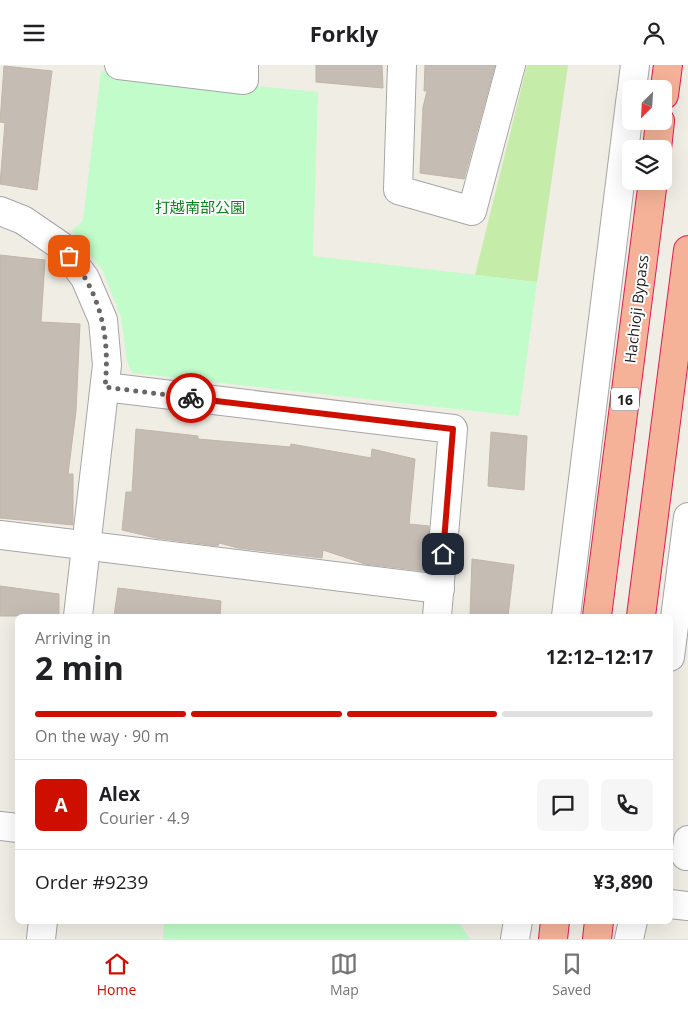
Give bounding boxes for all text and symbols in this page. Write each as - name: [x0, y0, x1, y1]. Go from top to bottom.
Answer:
- text: Forkly: [310, 18, 378, 48]
- icon: menu: [20, 19, 48, 47]
- icon: person: [640, 19, 668, 47]
- north arrow: [622, 80, 672, 130]
- map controls: [622, 80, 672, 190]
- button: layers: [622, 140, 672, 190]
- park label: 打越南部公園: [155, 197, 245, 217]
- pin: [48, 235, 90, 277]
- icon: bag: [55, 242, 83, 270]
- street label: Hachioji Bypass: [619, 254, 653, 364]
- courier: [166, 373, 216, 423]
- icon: bike: [177, 384, 205, 412]
- road number: 16: [611, 387, 639, 411]
- pin: [422, 533, 464, 575]
- icon: home: [429, 540, 457, 568]
- text: Arriving in: [35, 627, 111, 649]
- text: 12:12–12:17: [546, 644, 653, 670]
- text: 2 min: [35, 646, 124, 689]
- text: On the way · 90 m: [35, 725, 169, 747]
- button: chat: [537, 779, 589, 831]
- button: phone: [601, 779, 653, 831]
- text: Alex: [99, 781, 140, 807]
- text: A: [54, 792, 68, 818]
- text: Courier · 4.9: [99, 807, 190, 829]
- text: Order #9239: [35, 869, 148, 895]
- text: ¥3,890: [593, 869, 653, 895]
- tab: Home: [97, 950, 136, 999]
- tab: Map: [330, 950, 359, 999]
- tab: Saved: [552, 950, 591, 999]

